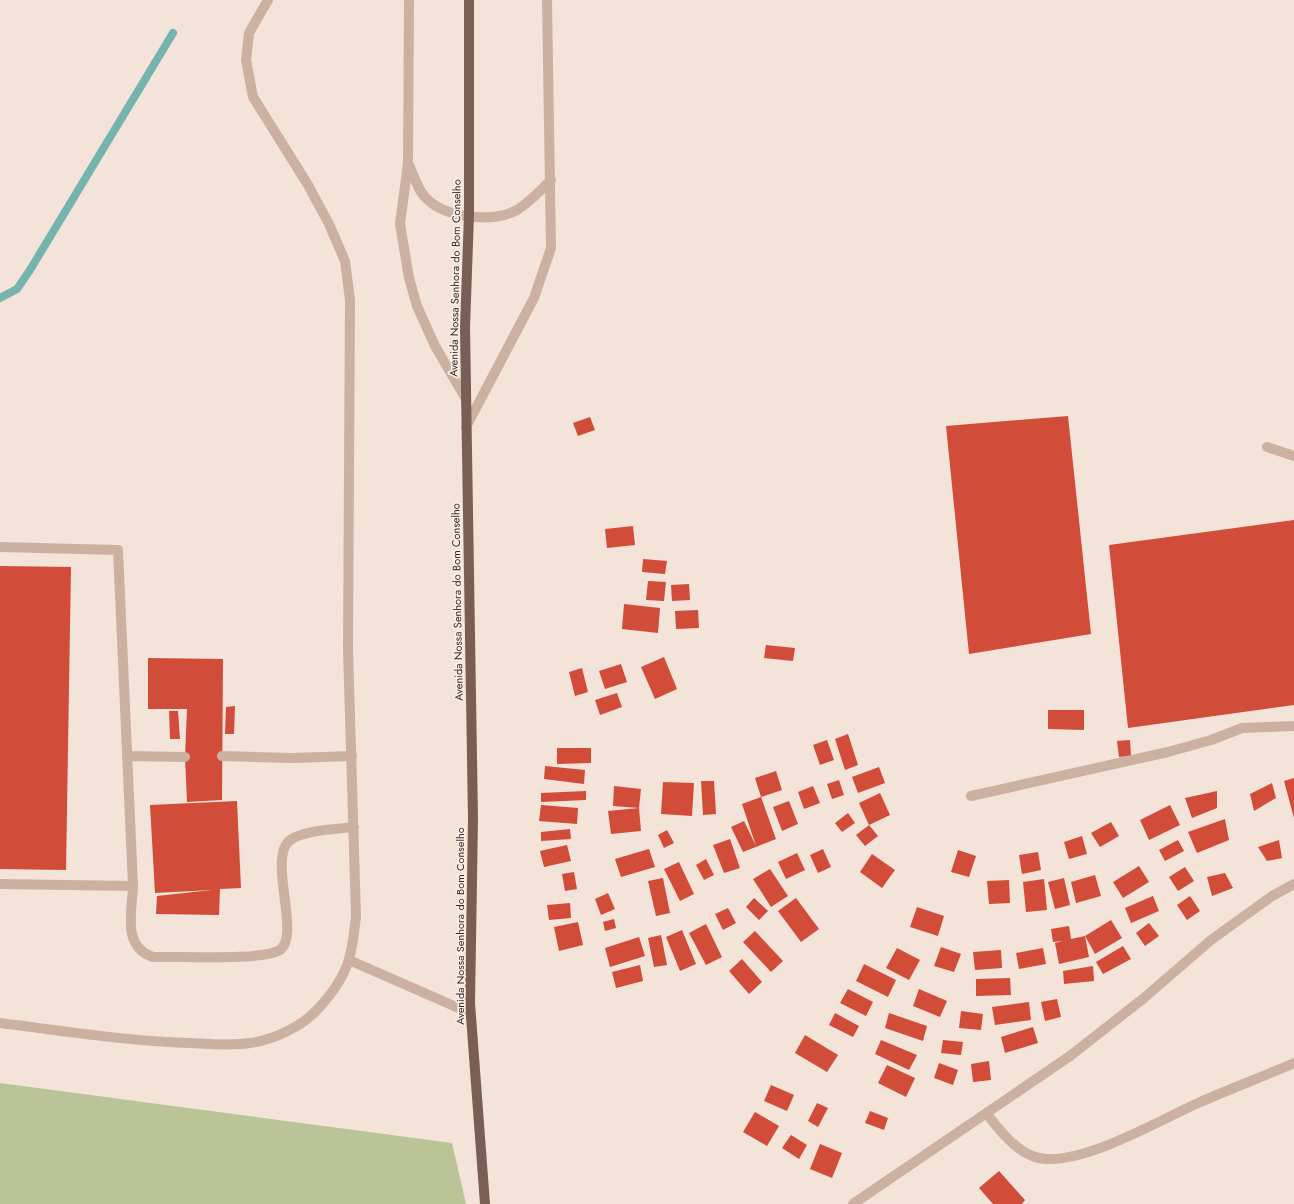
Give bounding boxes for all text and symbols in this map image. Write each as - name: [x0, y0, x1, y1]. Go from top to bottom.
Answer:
- street label: Avenida Nossa Senhora do Bom Conselho: [445, 179, 465, 377]
- street label: Avenida Nossa Senhora do Bom Conselho: [447, 503, 467, 701]
- street label: Avenida Nossa Senhora do Bom Conselho: [452, 827, 468, 1025]

